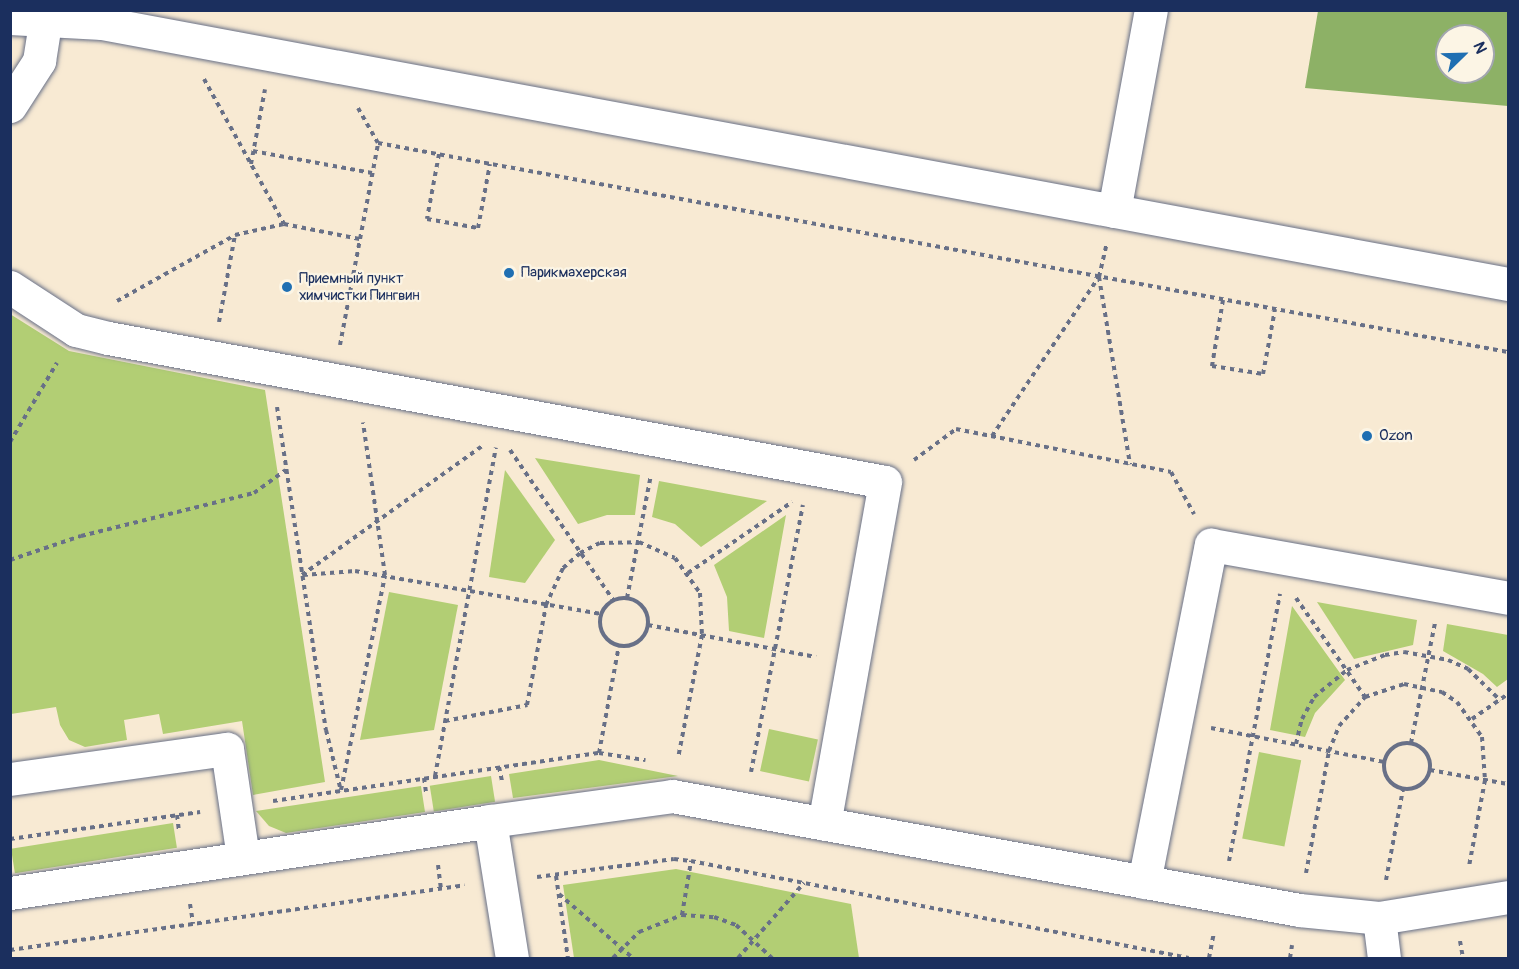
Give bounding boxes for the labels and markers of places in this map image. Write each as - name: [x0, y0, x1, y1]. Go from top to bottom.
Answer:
- place label: Парикмахерская: [521, 264, 627, 282]
- marker: Парикмахерская: [502, 266, 516, 280]
- place label: Приемный пункт химчистки Пингвин: [299, 269, 420, 304]
- marker: Приемный пункт химчистки Пингвин: [280, 280, 294, 294]
- place label: Ozon: [1379, 427, 1413, 445]
- marker: Ozon: [1360, 429, 1374, 443]

